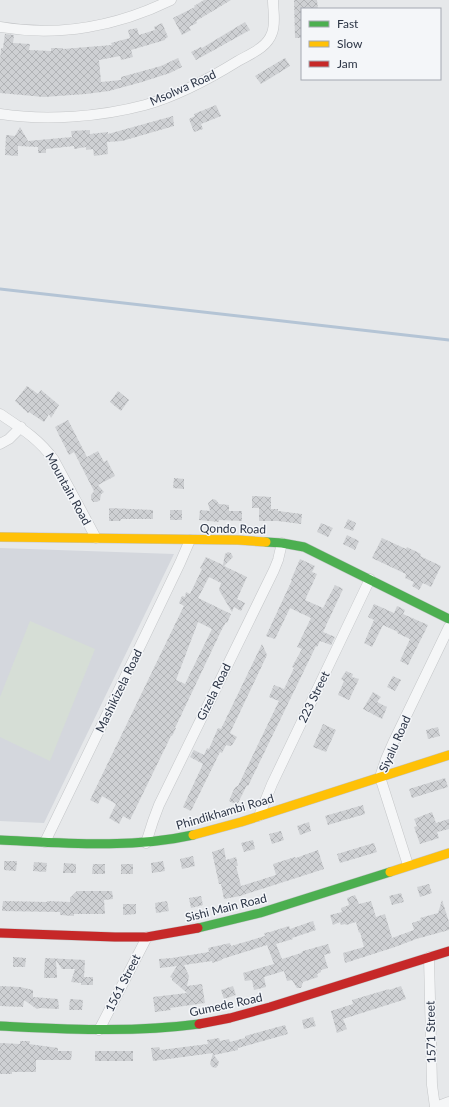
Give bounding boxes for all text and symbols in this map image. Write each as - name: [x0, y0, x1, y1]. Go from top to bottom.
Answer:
- legend: [301, 8, 441, 80]
- text: Fast: [337, 16, 359, 31]
- text: Slow: [337, 36, 363, 51]
- text: Jam: [337, 56, 358, 71]
- street label: Msolwa Road: [147, 66, 218, 109]
- street label: Mountain Road: [42, 450, 95, 528]
- street label: Qondo Road: [200, 520, 266, 537]
- street label: Mashikizela Road: [92, 647, 145, 735]
- street label: Gizela Road: [193, 661, 234, 723]
- street label: 223 Street: [295, 668, 333, 725]
- street label: Siyalu Road: [375, 713, 414, 775]
- street label: Phindikhambi Road: [174, 790, 275, 833]
- street label: Sishi Main Road: [184, 890, 268, 925]
- street label: 1561 Street: [102, 951, 144, 1014]
- street label: Gumede Road: [188, 989, 264, 1020]
- street label: 1571 Street: [422, 1000, 439, 1063]

